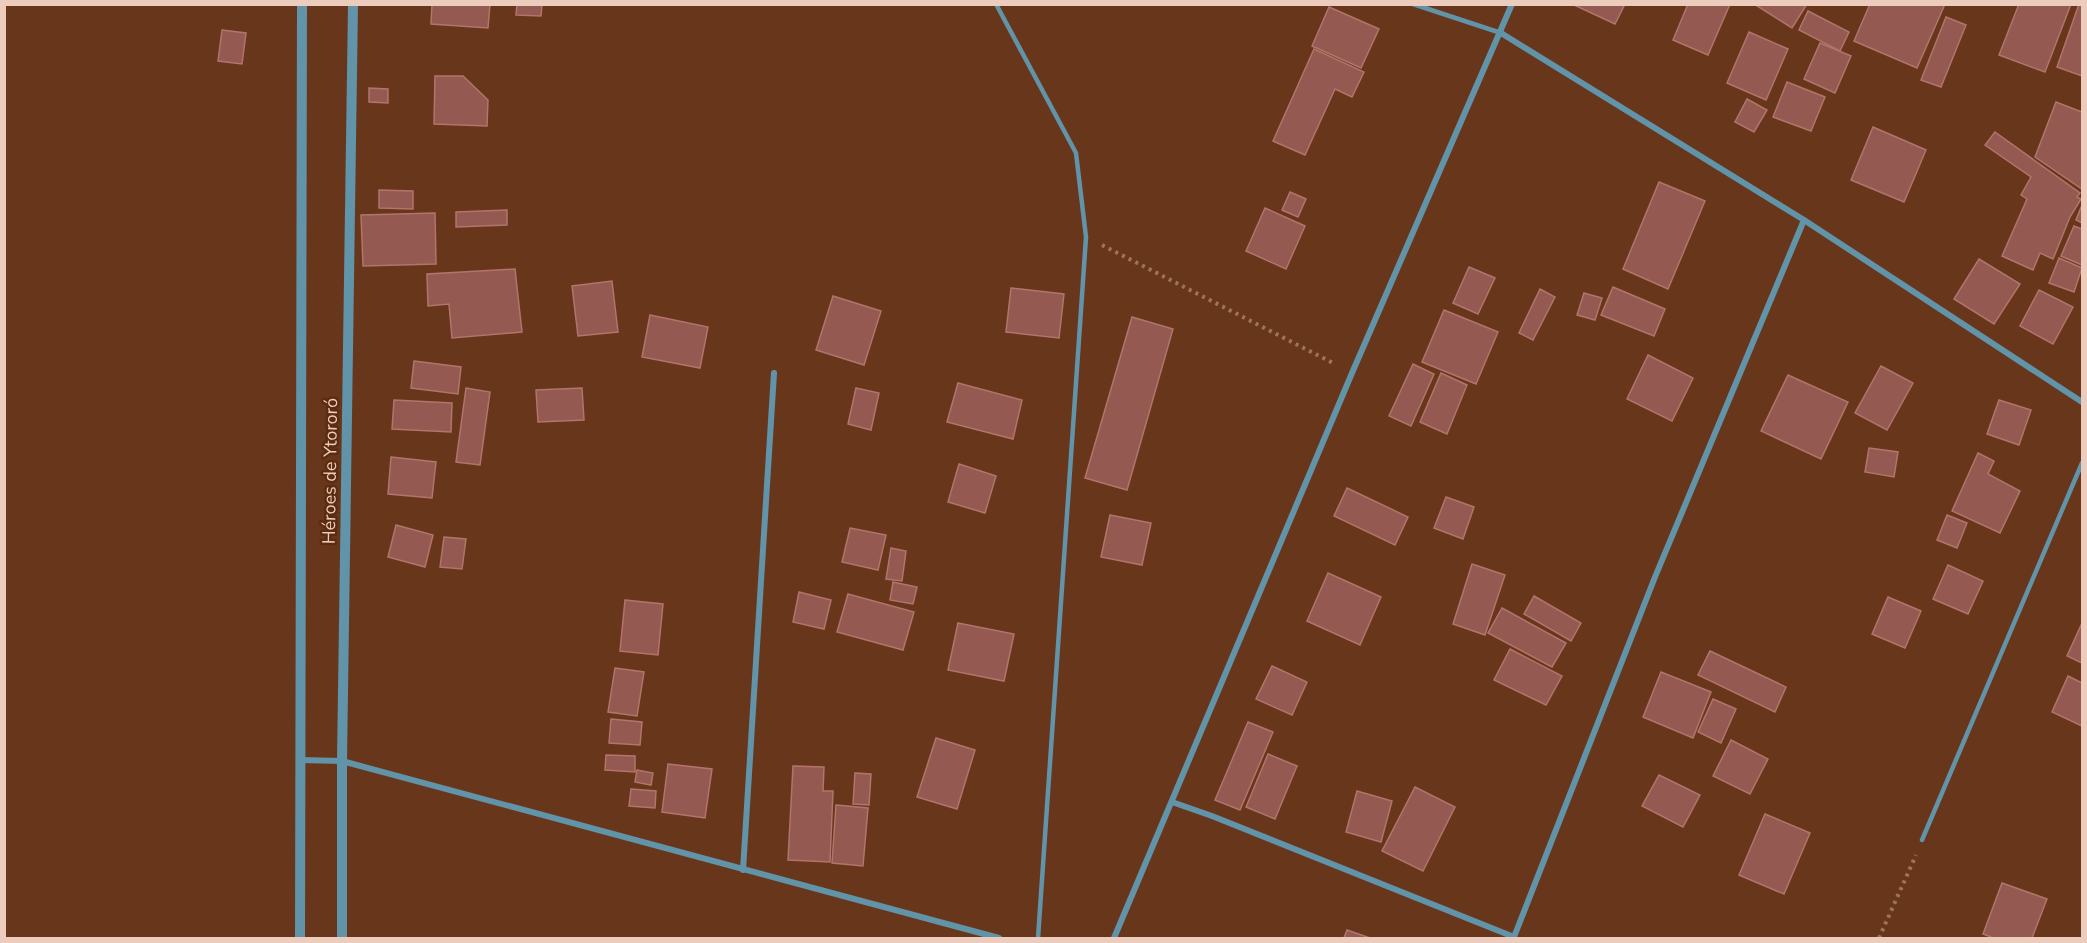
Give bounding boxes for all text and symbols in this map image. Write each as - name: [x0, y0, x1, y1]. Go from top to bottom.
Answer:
- street label: Héroes de Ytororó: [317, 398, 343, 544]

